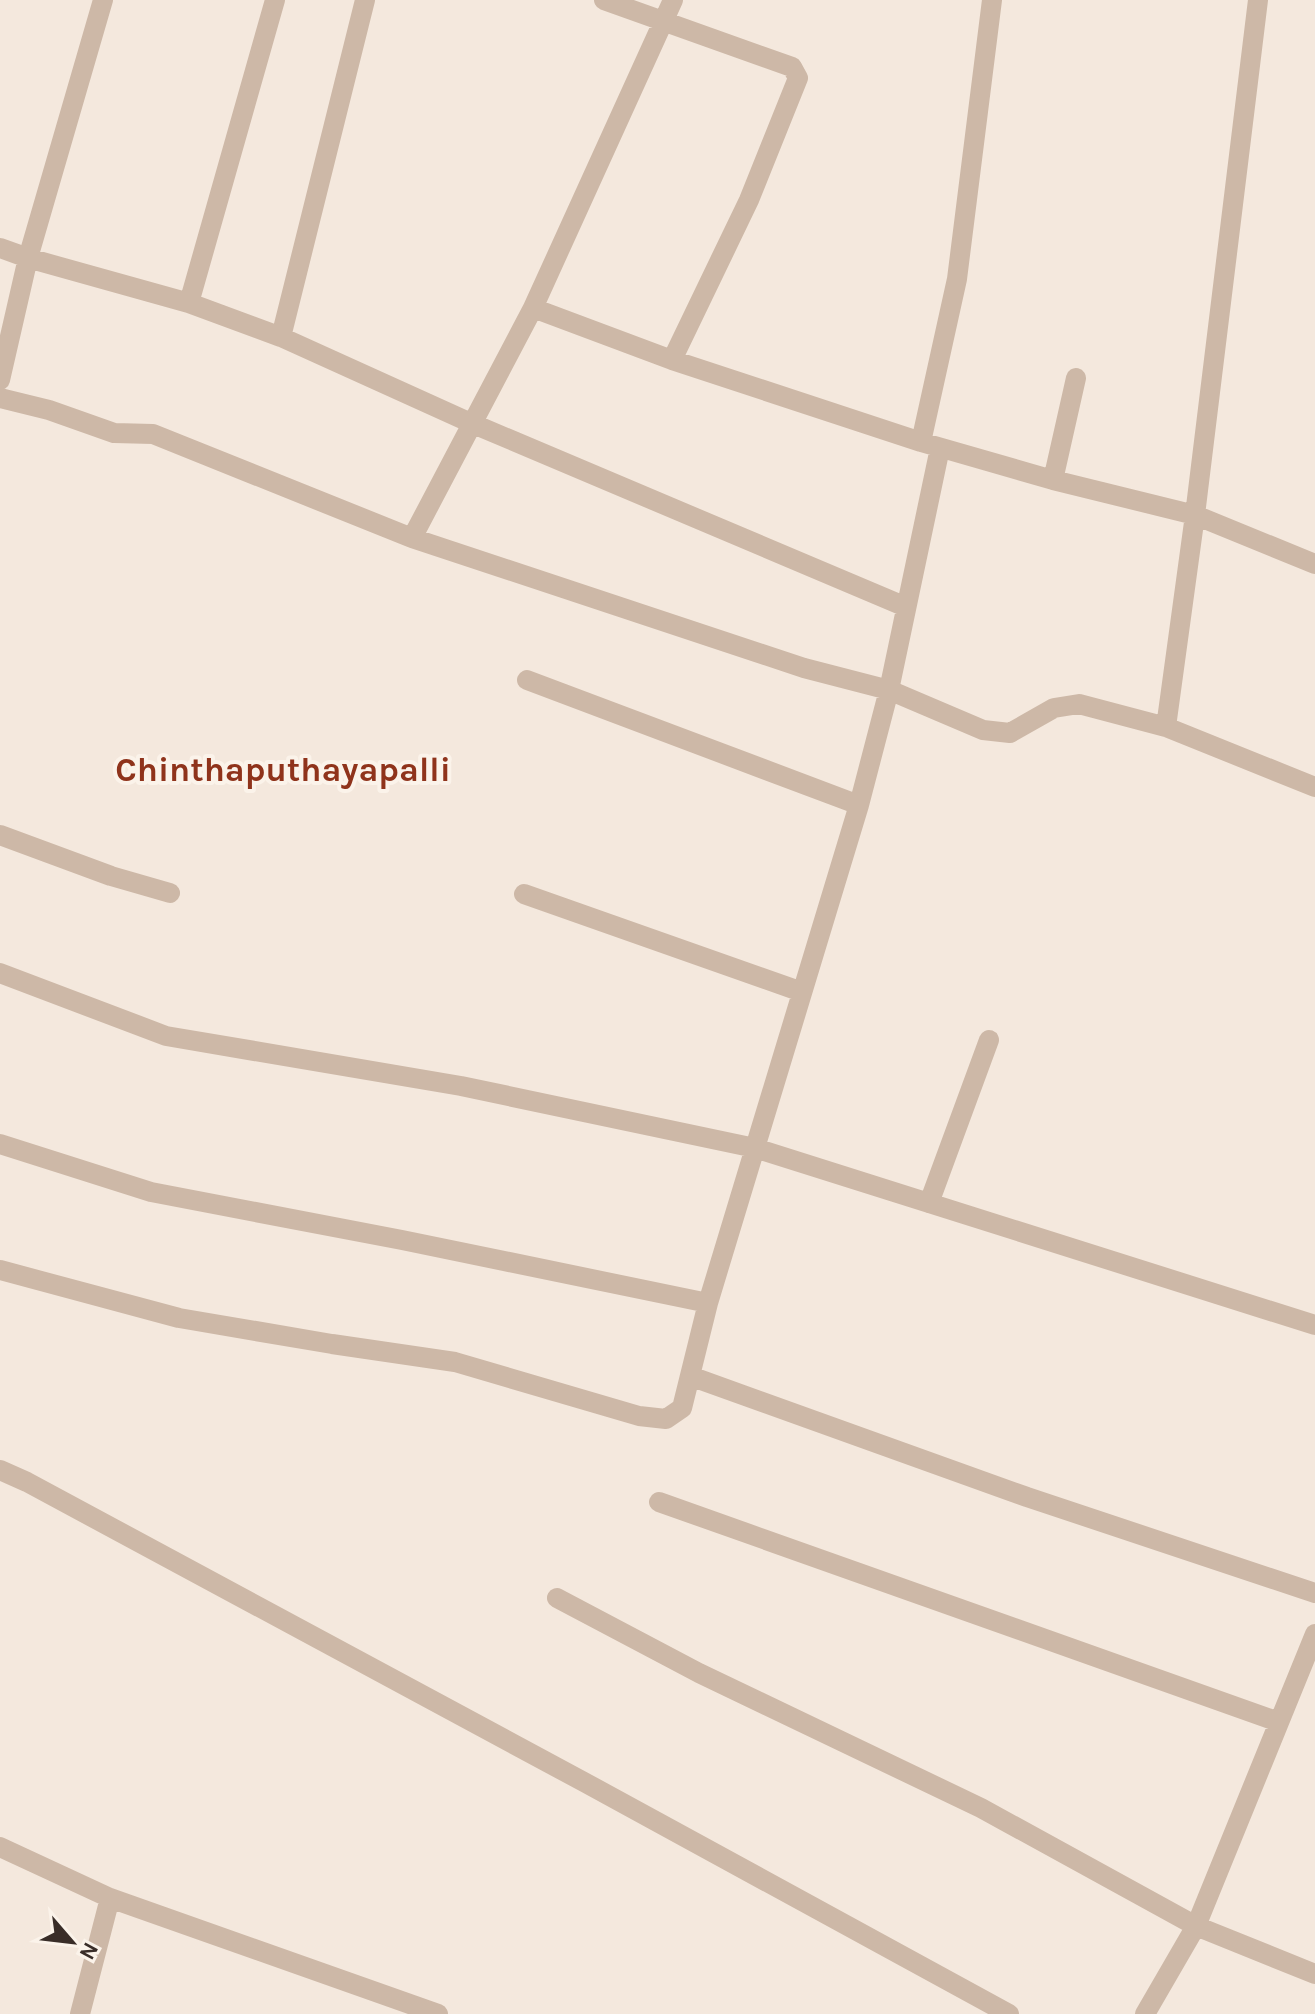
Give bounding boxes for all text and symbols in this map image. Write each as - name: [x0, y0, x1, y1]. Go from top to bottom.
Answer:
- district label: Chinthaputhayapalli: [115, 750, 451, 790]
- north arrow: [32, 1902, 112, 1982]
- text: N: [74, 1938, 104, 1964]

